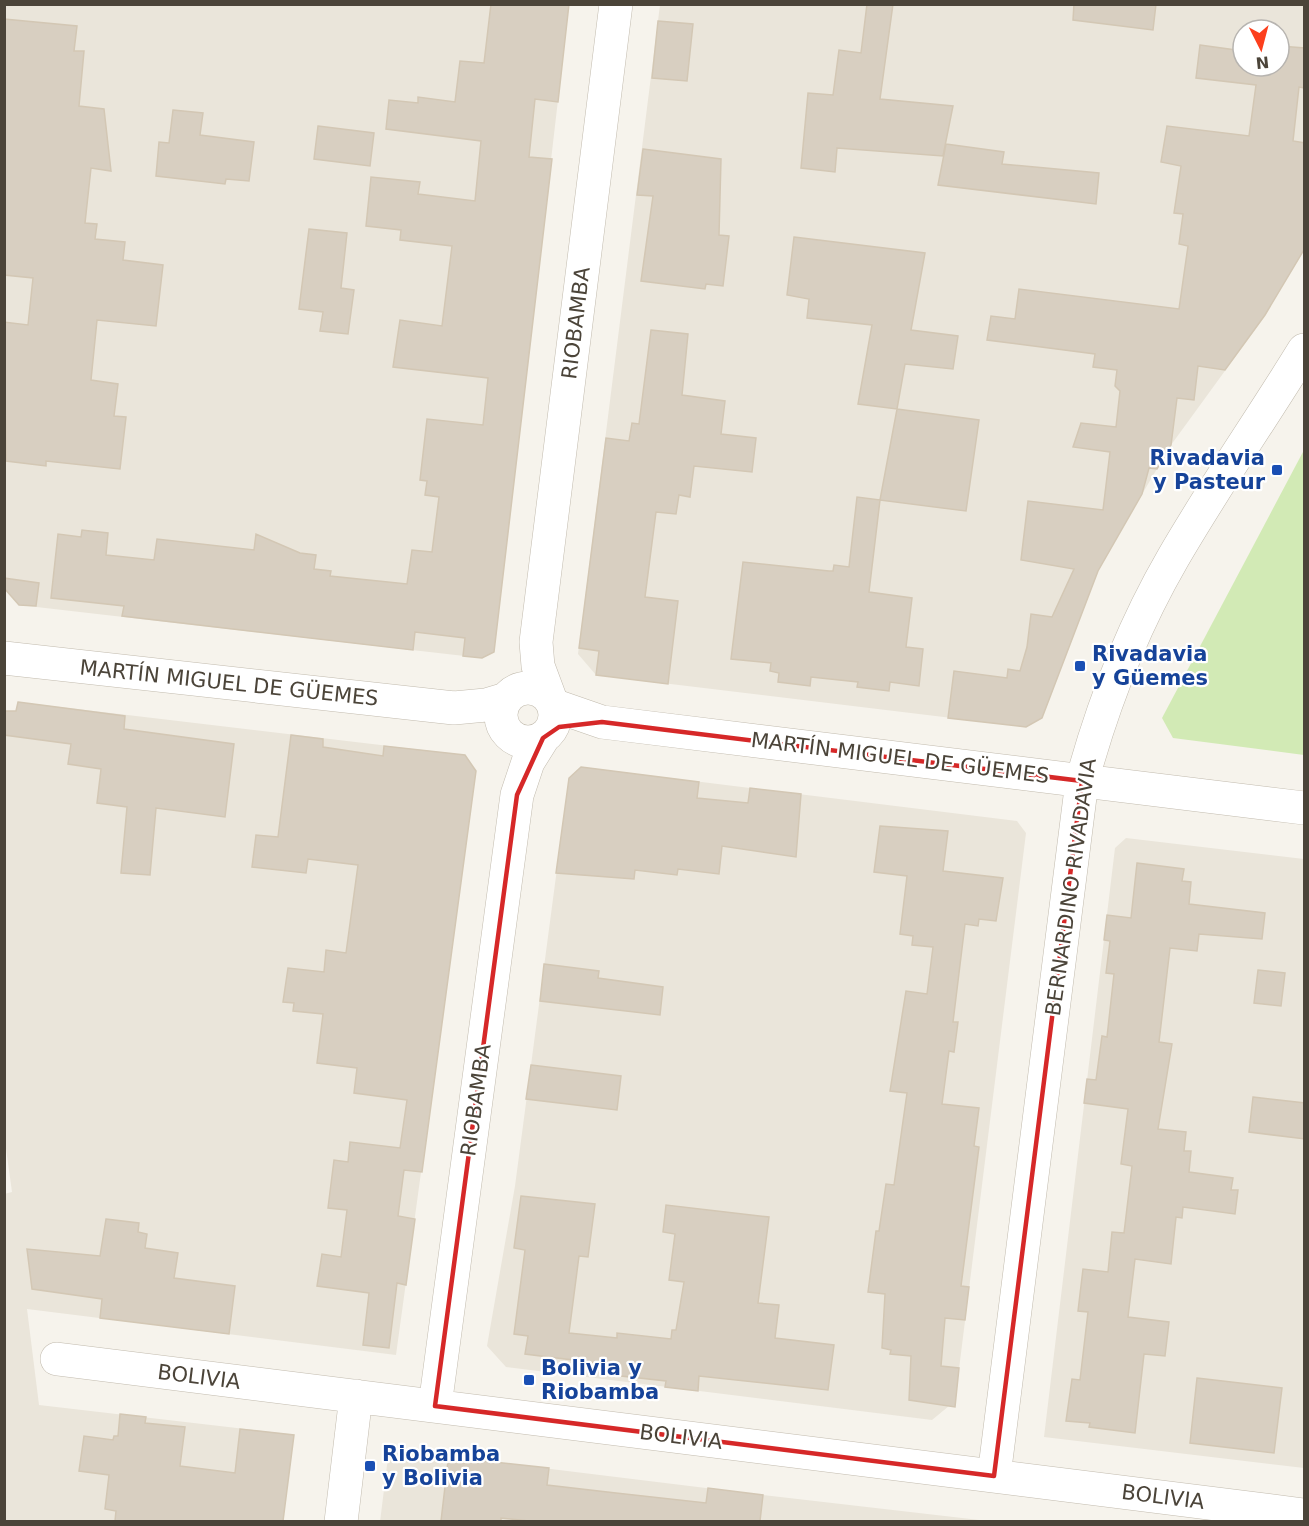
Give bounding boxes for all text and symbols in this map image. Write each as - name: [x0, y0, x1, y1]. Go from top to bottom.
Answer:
- north arrow: [1231, 18, 1291, 78]
- text: N: [1255, 52, 1270, 73]
- street label: RIOBAMBA: [557, 265, 595, 381]
- place label: Rivadavia y Pasteur: [1150, 446, 1266, 494]
- marker: Rivadavia y Pasteur: [1270, 463, 1284, 477]
- place label: Rivadavia y Güemes: [1092, 642, 1208, 690]
- street label: MARTÍN MIGUEL DE GÜEMES: [78, 654, 380, 711]
- marker: Rivadavia y Güemes: [1073, 659, 1087, 673]
- street label: MARTÍN MIGUEL DE GÜEMES: [750, 727, 1051, 788]
- street label: BERNARDINO RIVADAVIA: [1041, 756, 1101, 1017]
- street label: RIOBAMBA: [456, 1042, 496, 1158]
- place label: Bolivia y Riobamba: [541, 1356, 659, 1404]
- street label: BOLIVIA: [156, 1360, 242, 1394]
- marker: Bolivia y Riobamba: [522, 1373, 536, 1387]
- street label: BOLIVIA: [638, 1420, 724, 1454]
- place label: Riobamba y Bolivia: [382, 1442, 500, 1490]
- marker: Riobamba y Bolivia: [363, 1459, 377, 1473]
- street label: BOLIVIA: [1120, 1480, 1206, 1514]

